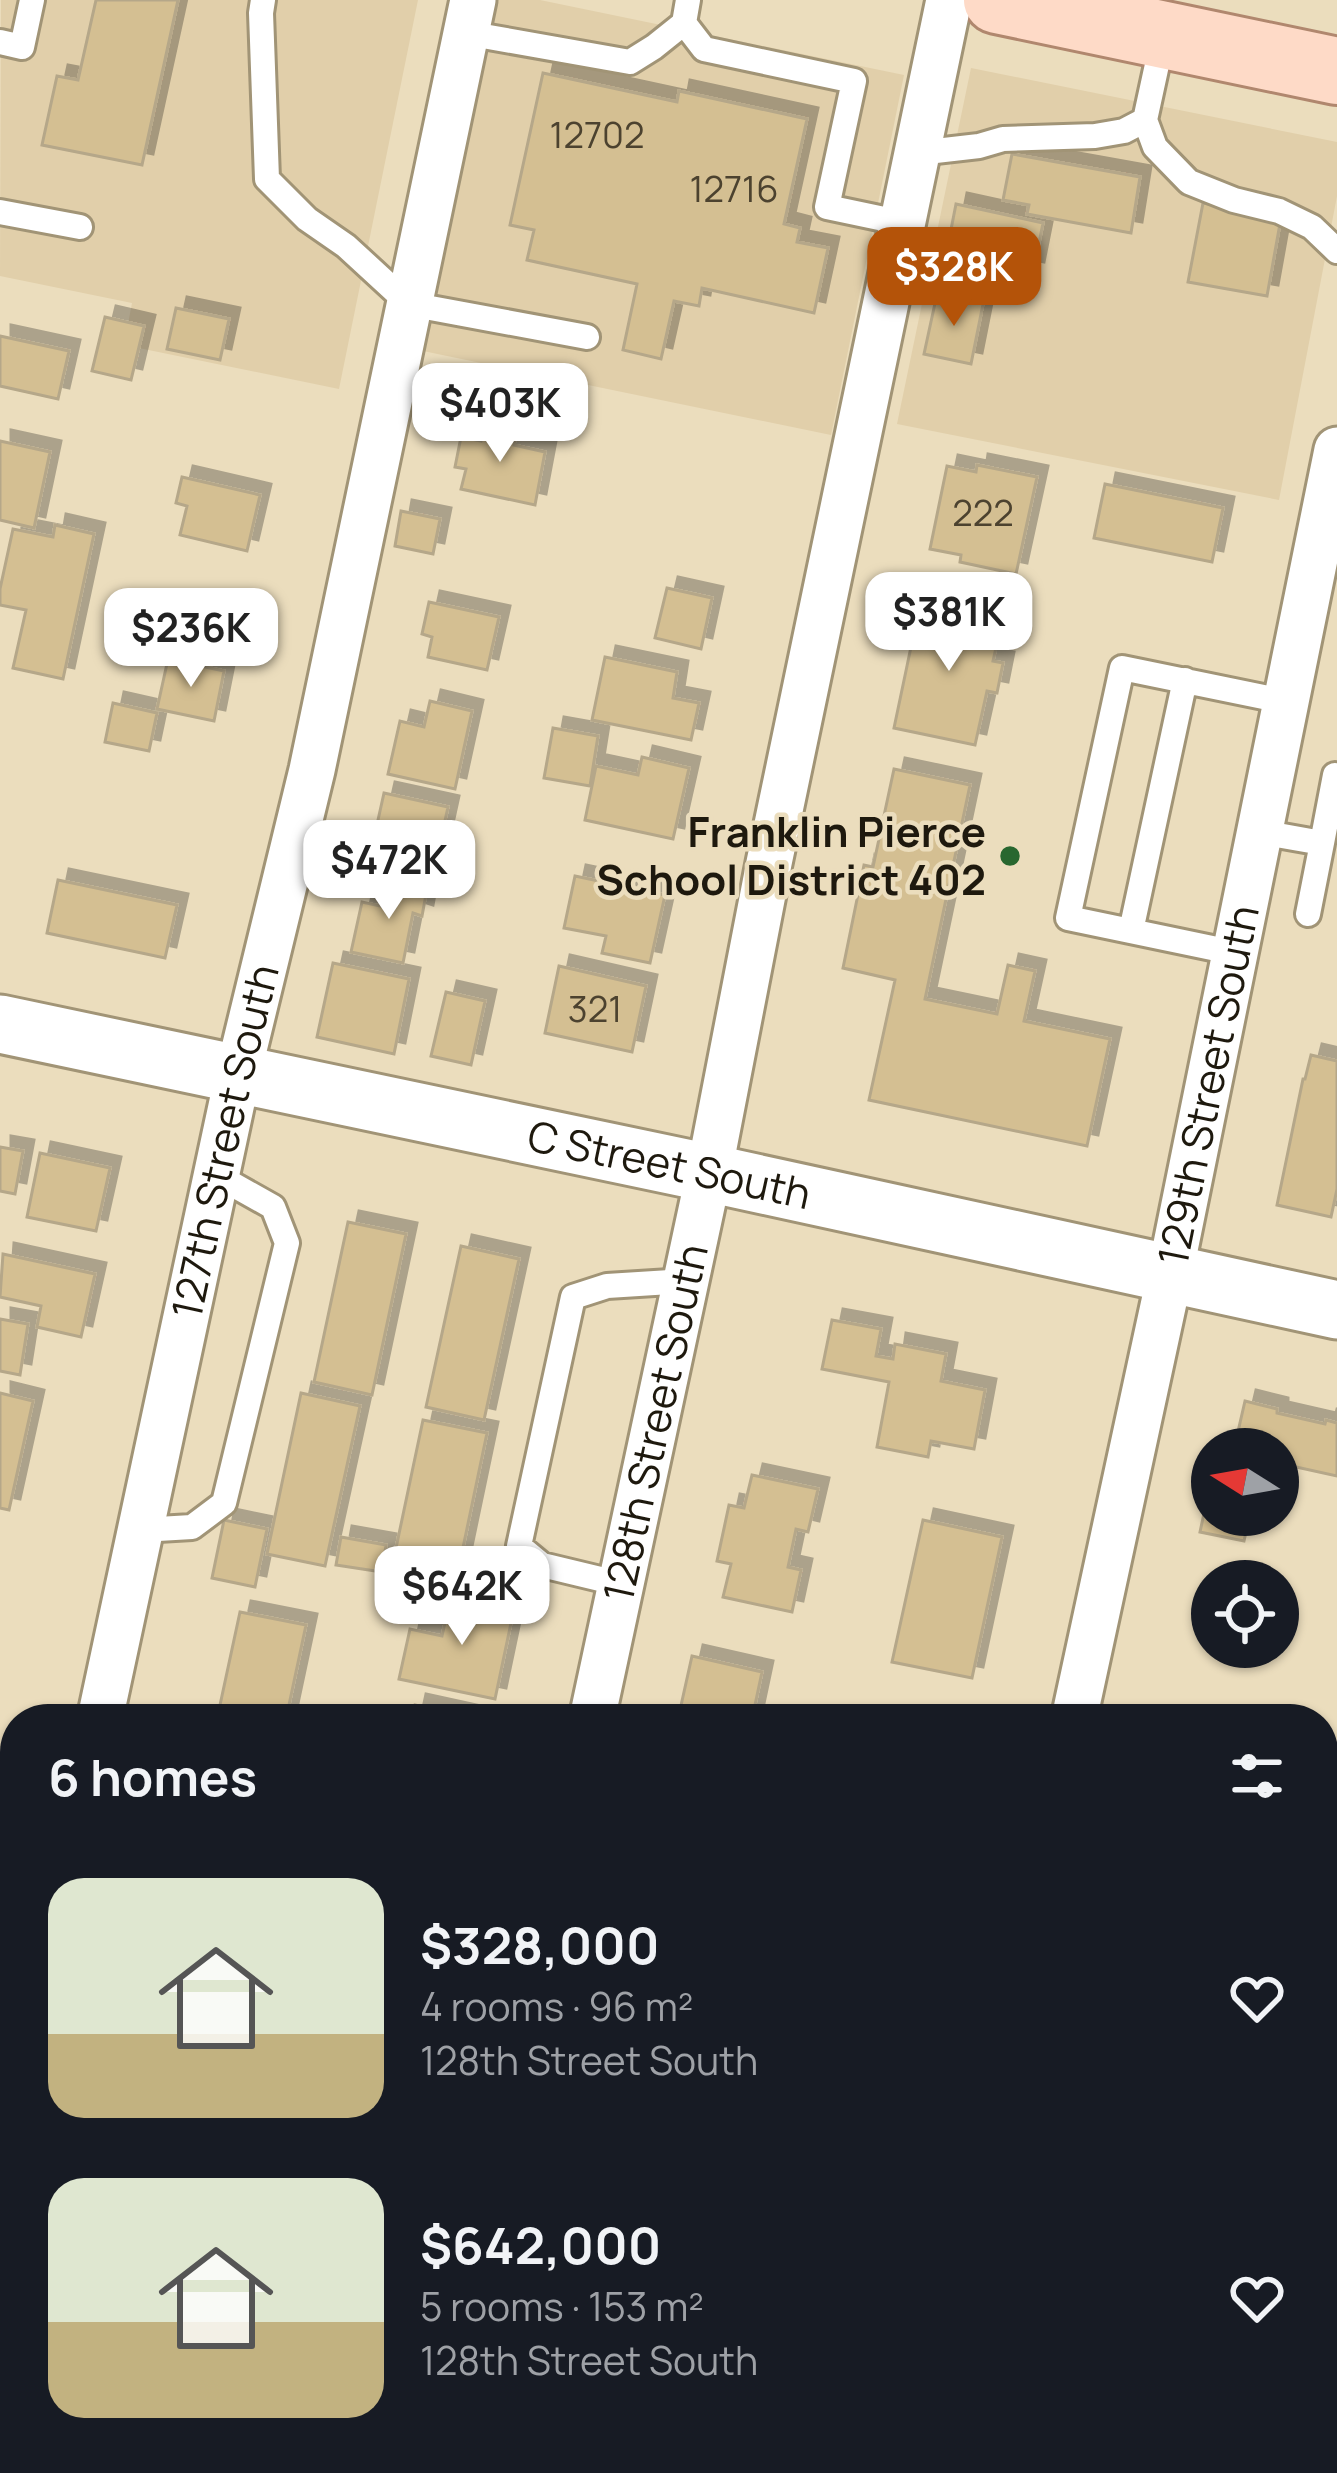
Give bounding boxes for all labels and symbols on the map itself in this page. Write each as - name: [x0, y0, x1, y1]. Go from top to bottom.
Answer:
- house number: 12702: [549, 110, 645, 159]
- house number: 12716: [689, 164, 779, 213]
- pin: $328K: [870, 227, 1038, 329]
- pin: $403K: [416, 363, 584, 465]
- house number: 222: [952, 488, 1014, 537]
- pin: $381K: [865, 572, 1033, 674]
- pin: $236K: [107, 588, 275, 690]
- place label: Franklin Pierce School District 402: [596, 802, 986, 908]
- pin: $472K: [305, 820, 473, 922]
- marker: Franklin Pierce School District 402: [997, 843, 1023, 869]
- street label: 129th Street South: [1143, 900, 1272, 1270]
- street label: 127th Street South: [157, 958, 292, 1323]
- house number: 321: [568, 984, 622, 1033]
- street label: C Street South: [523, 1106, 816, 1222]
- street label: 128th Street South: [588, 1238, 721, 1607]
- north arrow: [1191, 1428, 1299, 1536]
- pin: $642K: [378, 1546, 546, 1648]

